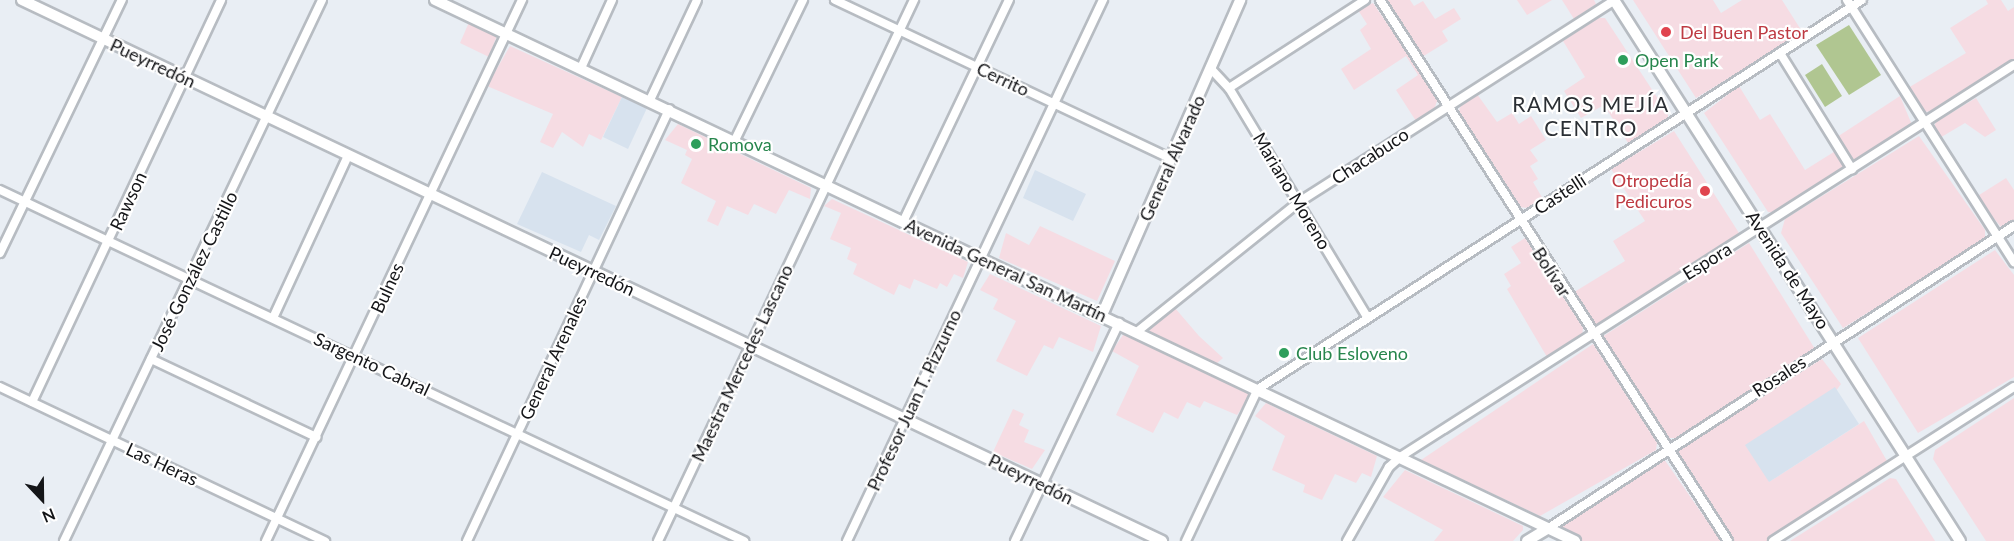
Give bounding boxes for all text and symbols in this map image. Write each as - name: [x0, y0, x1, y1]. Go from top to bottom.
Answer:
- place label: Del Buen Pastor: [1680, 21, 1808, 43]
- marker: Del Buen Pastor: [1657, 23, 1675, 41]
- street label: Pueyrredón: [107, 34, 199, 92]
- place label: Open Park: [1635, 49, 1719, 71]
- marker: Open Park: [1616, 53, 1630, 67]
- street label: Cerrito: [973, 58, 1033, 100]
- street label: General Alvarado: [1134, 91, 1210, 225]
- district label: RAMOS MEJÍA CENTRO: [1512, 91, 1670, 141]
- street label: Chacabuco: [1328, 123, 1412, 189]
- street label: Mariano Moreno: [1249, 129, 1335, 253]
- place label: Romova: [708, 133, 772, 155]
- marker: Romova: [689, 137, 703, 151]
- street label: Rawson: [105, 168, 151, 234]
- street label: Castelli: [1530, 169, 1590, 219]
- place label: Otropedía Pedicuros: [1612, 170, 1692, 213]
- marker: Otropedía Pedicuros: [1696, 182, 1714, 200]
- street label: José González Castillo: [146, 188, 242, 354]
- street label: Avenida de Mayo: [1742, 207, 1834, 333]
- street label: Avenida General San Martín: [901, 214, 1111, 326]
- street label: Espora: [1679, 238, 1735, 284]
- street label: Pueyrredón: [546, 242, 638, 300]
- street label: Bolívar: [1528, 243, 1576, 301]
- street label: Bulnes: [366, 259, 408, 317]
- street label: Maestra Mercedes Lascano: [687, 261, 797, 465]
- street label: General Arenales: [515, 292, 591, 424]
- street label: Profesor Juan T. Pizzurno: [862, 305, 966, 495]
- street label: Sargento Cabral: [311, 328, 433, 400]
- place label: Club Esloveno: [1296, 342, 1408, 364]
- marker: Club Esloveno: [1277, 346, 1291, 360]
- street label: Rosales: [1748, 351, 1810, 401]
- street label: Las Heras: [123, 438, 201, 490]
- street label: Pueyrredón: [985, 449, 1077, 509]
- north arrow: [12, 469, 72, 529]
- text: N: [40, 505, 58, 527]

